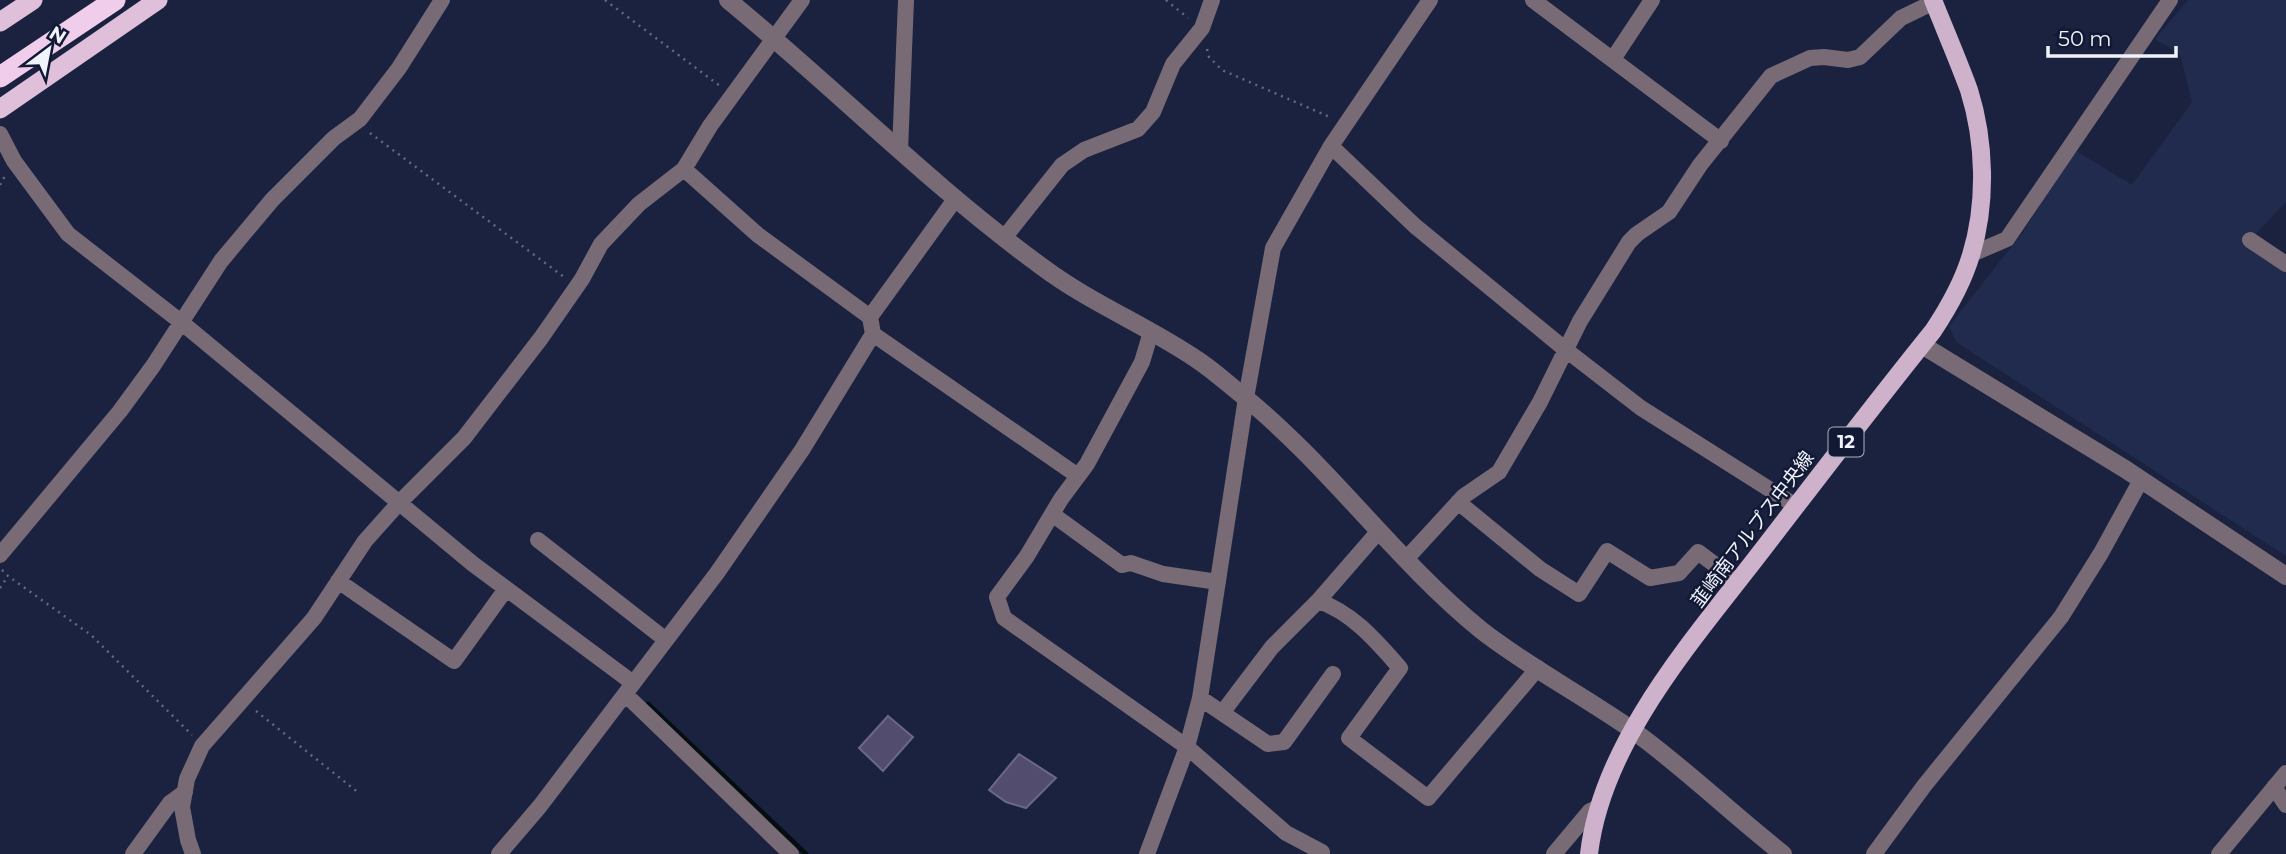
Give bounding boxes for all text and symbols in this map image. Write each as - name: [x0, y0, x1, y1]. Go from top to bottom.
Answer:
- north arrow: [14, 14, 84, 84]
- scale bar: [2048, 14, 2176, 58]
- text: N: [45, 21, 70, 49]
- text: 50 m: [2058, 26, 2112, 51]
- road number: 12: [1828, 428, 1864, 457]
- street label: 韮崎南アルプス中央線: [1686, 447, 1819, 612]

